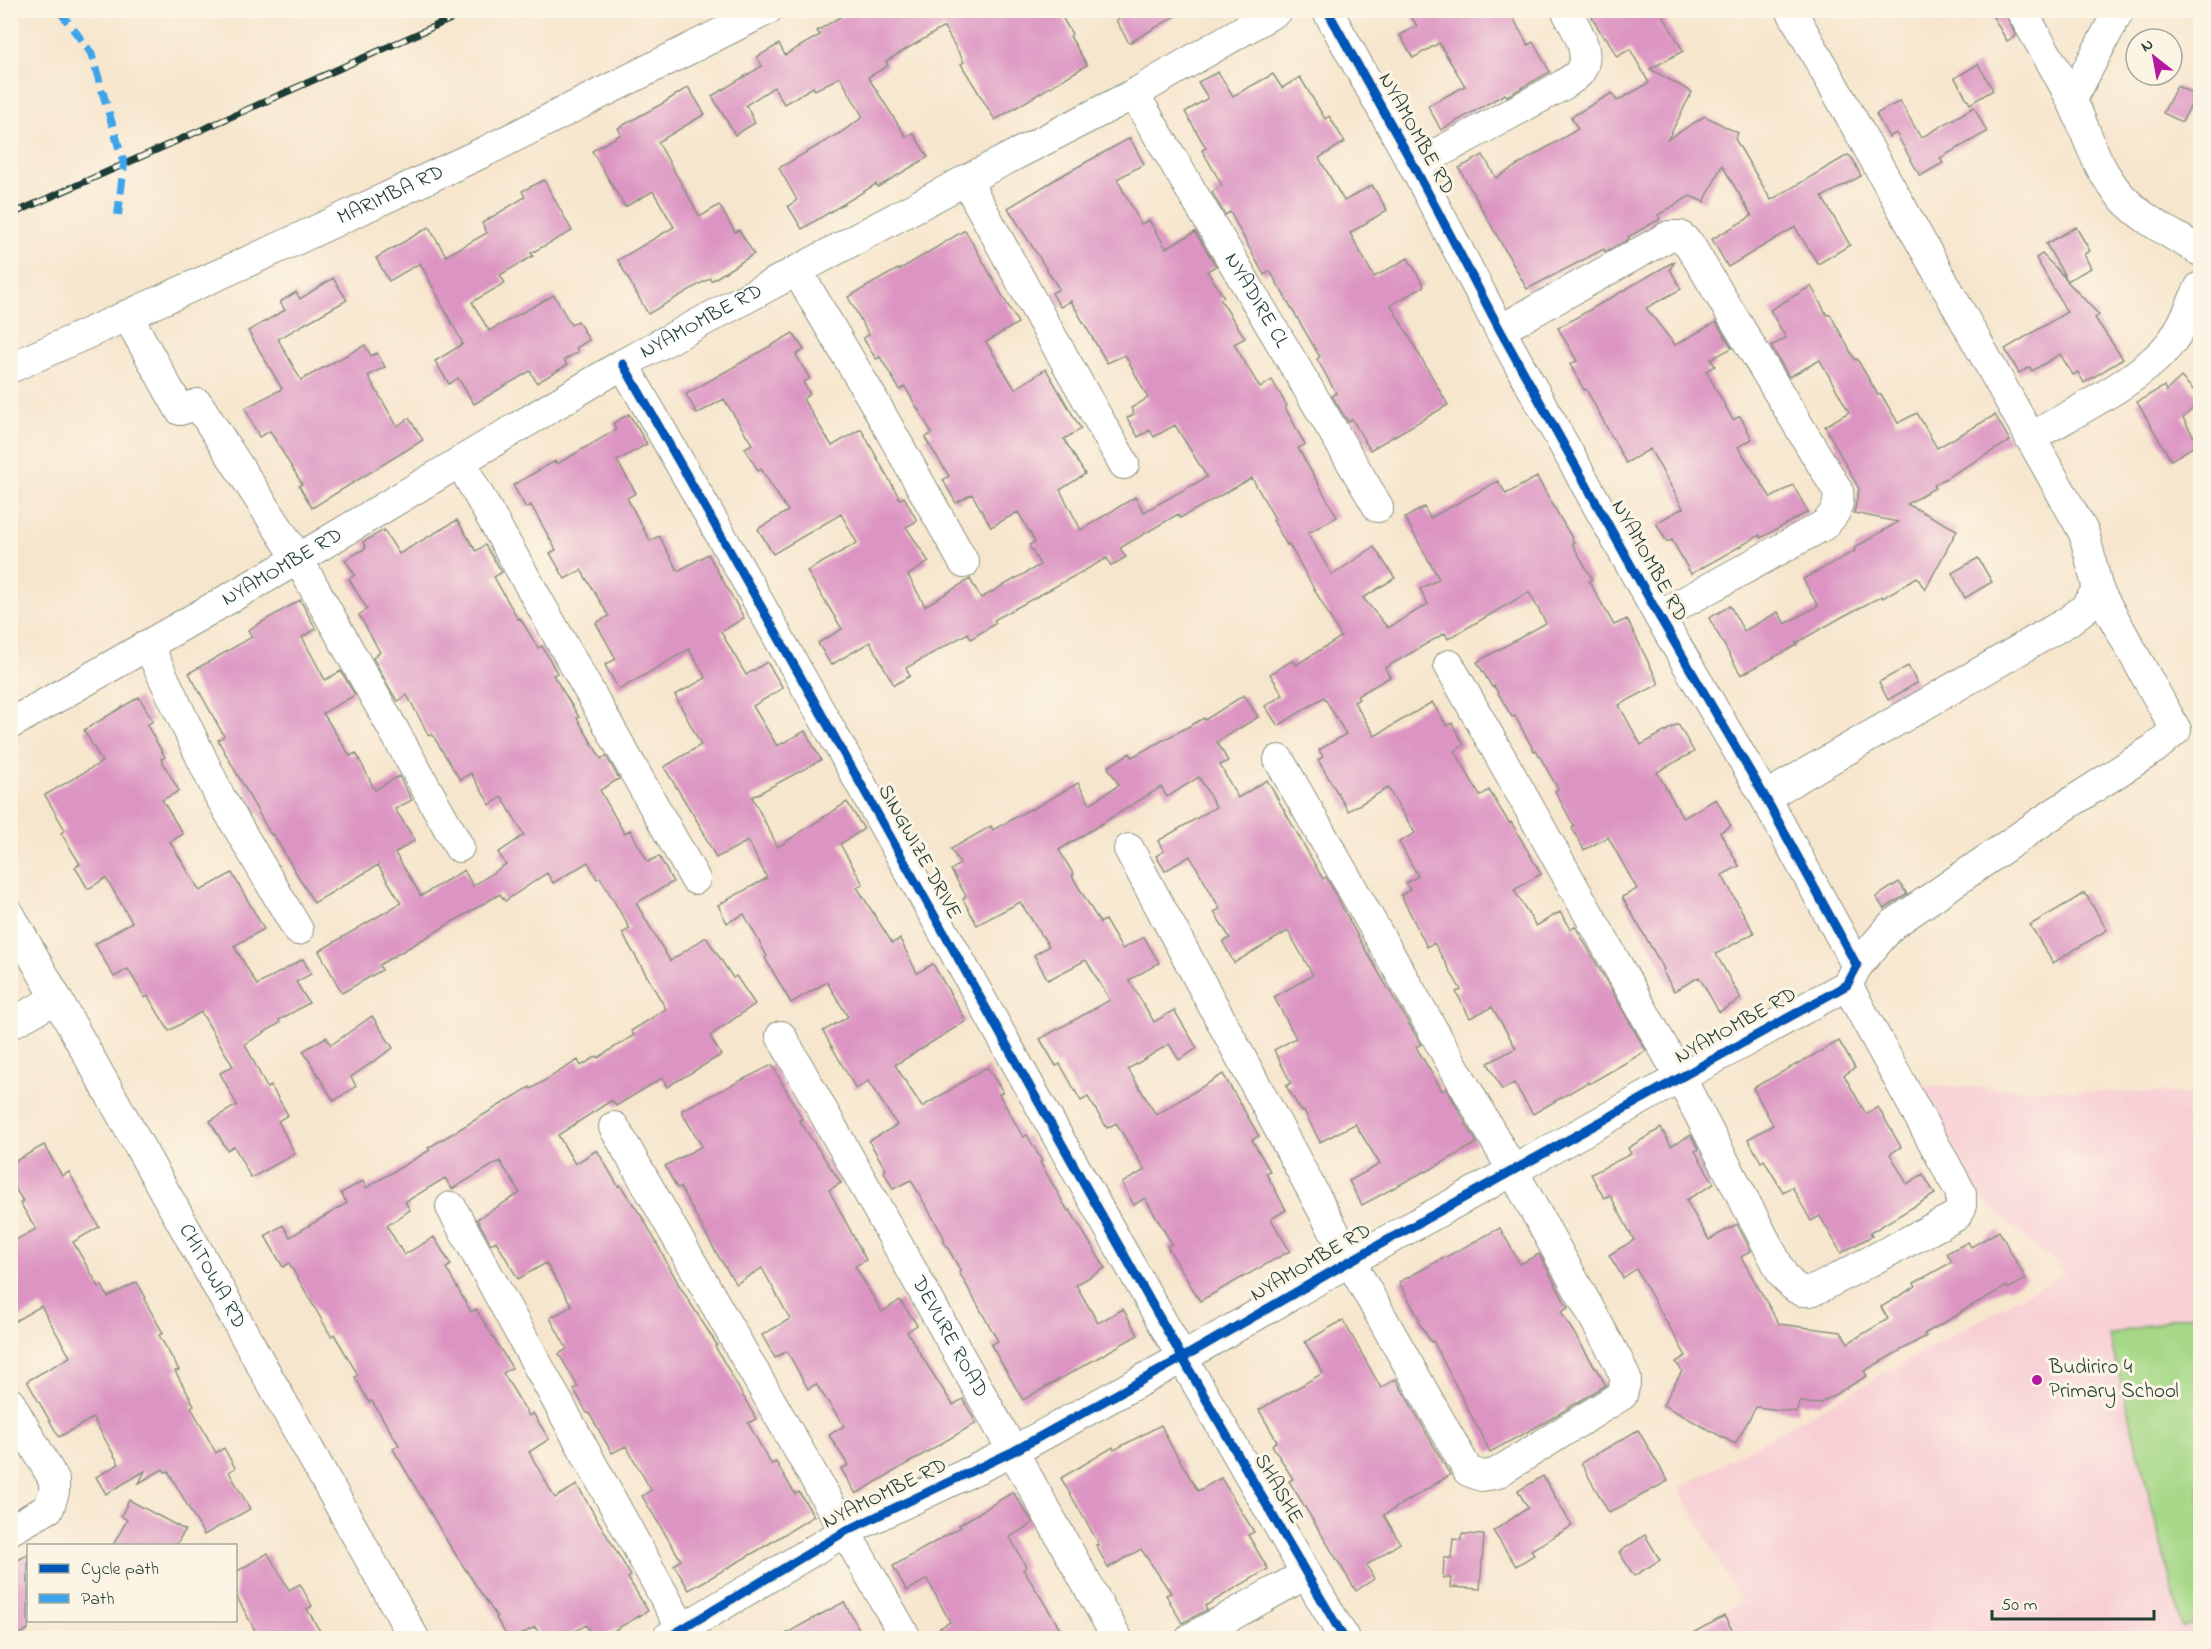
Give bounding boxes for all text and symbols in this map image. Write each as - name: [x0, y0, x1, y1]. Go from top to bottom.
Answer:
- north arrow: [2124, 27, 2184, 87]
- text: N: [2136, 33, 2158, 59]
- street label: NYAMOMBE RD: [1370, 68, 1462, 200]
- street label: MARIMBA RD: [333, 158, 449, 233]
- street label: NYADIRE CL: [1216, 247, 1296, 354]
- street label: NYAMOMBE RD: [635, 277, 768, 367]
- street label: NYAMOMBE RD: [1603, 495, 1695, 627]
- street label: NYAMOMBE RD: [216, 521, 348, 615]
- street label: SINGWIZE DRIVE: [869, 779, 969, 925]
- street label: NYAMOMBE RD: [1670, 980, 1802, 1072]
- street label: NYAMOMBE RD: [1245, 1216, 1377, 1310]
- street label: CHITOWA RD: [171, 1218, 253, 1334]
- street label: DEVURE ROAD: [903, 1270, 995, 1403]
- place label: Budiriro 4 Primary School: [2048, 1353, 2179, 1409]
- marker: Budiriro 4 Primary School: [2030, 1373, 2044, 1387]
- street label: SHASHE: [1246, 1448, 1310, 1530]
- street label: NYAMOMBE RD: [818, 1451, 952, 1537]
- legend: [27, 1544, 237, 1622]
- text: Cycle path: [81, 1557, 159, 1583]
- scale bar: [1992, 1583, 2154, 1621]
- text: Path: [81, 1587, 115, 1613]
- text: 50 m: [2001, 1593, 2038, 1619]

